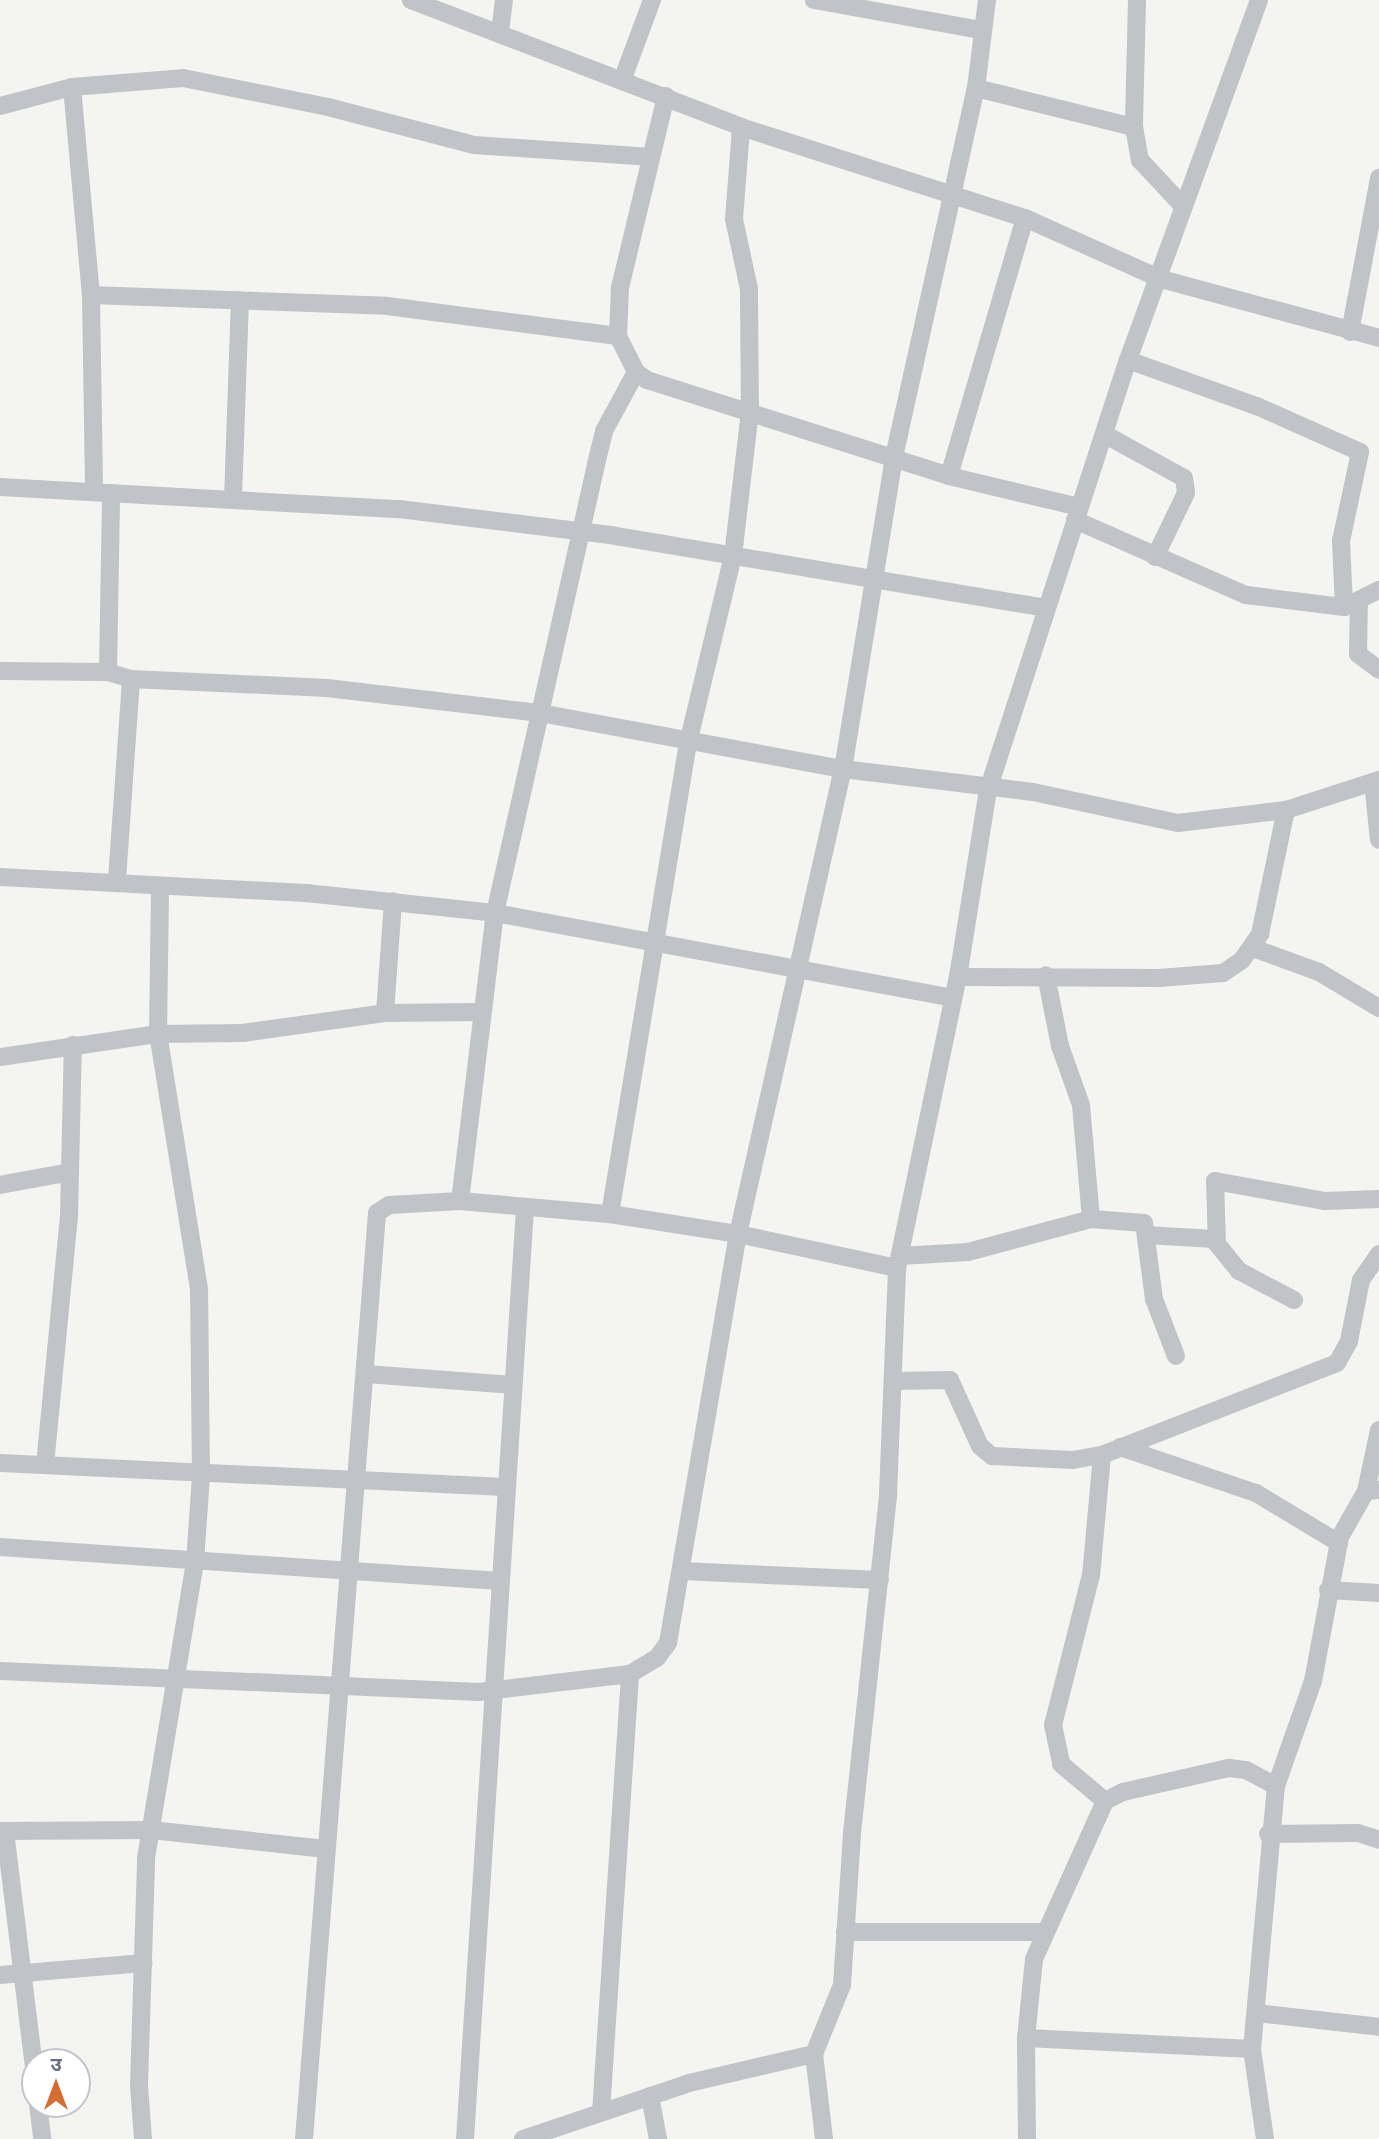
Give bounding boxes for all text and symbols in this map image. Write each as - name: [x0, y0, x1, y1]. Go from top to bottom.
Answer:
- north arrow: [21, 2048, 91, 2118]
- text: उ: [50, 2053, 62, 2075]

